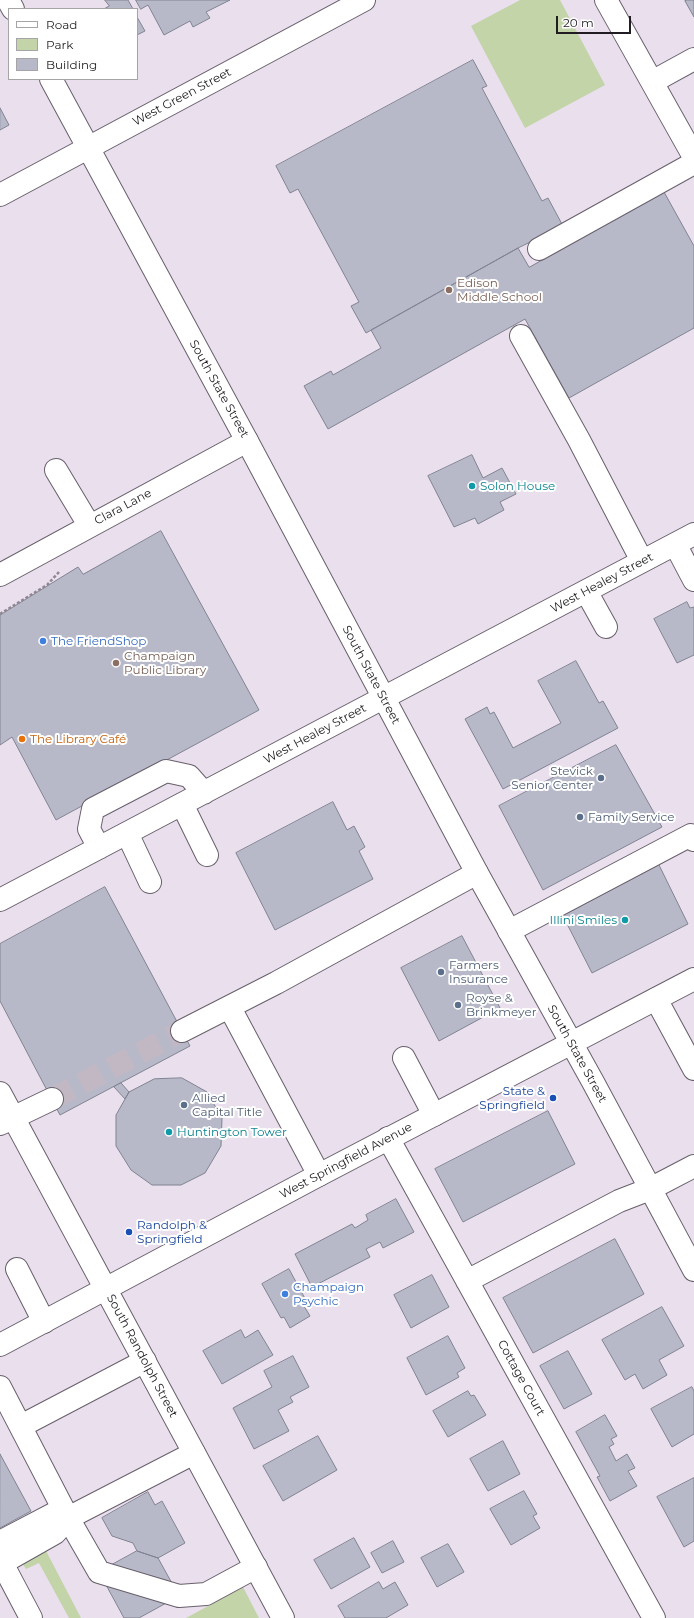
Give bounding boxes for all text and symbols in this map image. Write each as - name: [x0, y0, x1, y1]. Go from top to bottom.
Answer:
- legend: [8, 8, 138, 80]
- scale bar: [558, 8, 633, 34]
- text: 20 m: [563, 15, 594, 30]
- text: Road: [46, 17, 77, 32]
- text: Park: [46, 37, 73, 52]
- text: Building: [46, 57, 97, 72]
- street label: West Green Street: [130, 65, 234, 129]
- place label: Edison Middle School: [457, 276, 542, 304]
- marker: Edison Middle School: [444, 285, 454, 295]
- street label: South State Street: [186, 338, 252, 440]
- place label: Solon House: [480, 479, 555, 493]
- marker: Solon House: [467, 481, 477, 491]
- street label: Clara Lane: [92, 486, 154, 528]
- street label: West Healey Street: [548, 550, 656, 616]
- street label: South State Street: [339, 623, 403, 727]
- place label: The FriendShop: [51, 634, 146, 648]
- marker: The FriendShop: [38, 636, 48, 646]
- place label: Champaign Public Library: [124, 649, 206, 677]
- marker: Champaign Public Library: [111, 658, 121, 668]
- street label: West Healey Street: [261, 701, 369, 767]
- place label: The Library Café: [30, 732, 126, 746]
- marker: The Library Café: [17, 734, 27, 744]
- place label: Stevick Senior Center: [511, 764, 593, 792]
- marker: Stevick Senior Center: [596, 773, 606, 783]
- place label: Family Service: [588, 810, 674, 824]
- marker: Family Service: [575, 812, 585, 822]
- place label: Illini Smiles: [550, 913, 617, 927]
- marker: Illini Smiles: [620, 915, 630, 925]
- place label: Farmers Insurance: [449, 958, 508, 986]
- marker: Farmers Insurance: [436, 967, 446, 977]
- place label: Royse & Brinkmeyer: [466, 991, 536, 1019]
- marker: Royse & Brinkmeyer: [453, 1000, 463, 1010]
- street label: South State Street: [544, 1003, 610, 1105]
- place label: State & Springfield: [479, 1084, 545, 1112]
- place label: Allied Capital Title: [192, 1091, 262, 1119]
- marker: State & Springfield: [548, 1093, 558, 1103]
- marker: Allied Capital Title: [179, 1100, 189, 1110]
- street label: West Springfield Avenue: [277, 1120, 415, 1202]
- place label: Huntington Tower: [177, 1125, 287, 1139]
- marker: Huntington Tower: [164, 1127, 174, 1137]
- place label: Randolph & Springfield: [137, 1218, 207, 1246]
- marker: Randolph & Springfield: [124, 1227, 134, 1237]
- place label: Champaign Psychic: [293, 1280, 364, 1308]
- marker: Champaign Psychic: [280, 1289, 290, 1299]
- street label: South Randolph Street: [103, 1292, 181, 1420]
- street label: Cottage Court: [494, 1338, 548, 1418]

